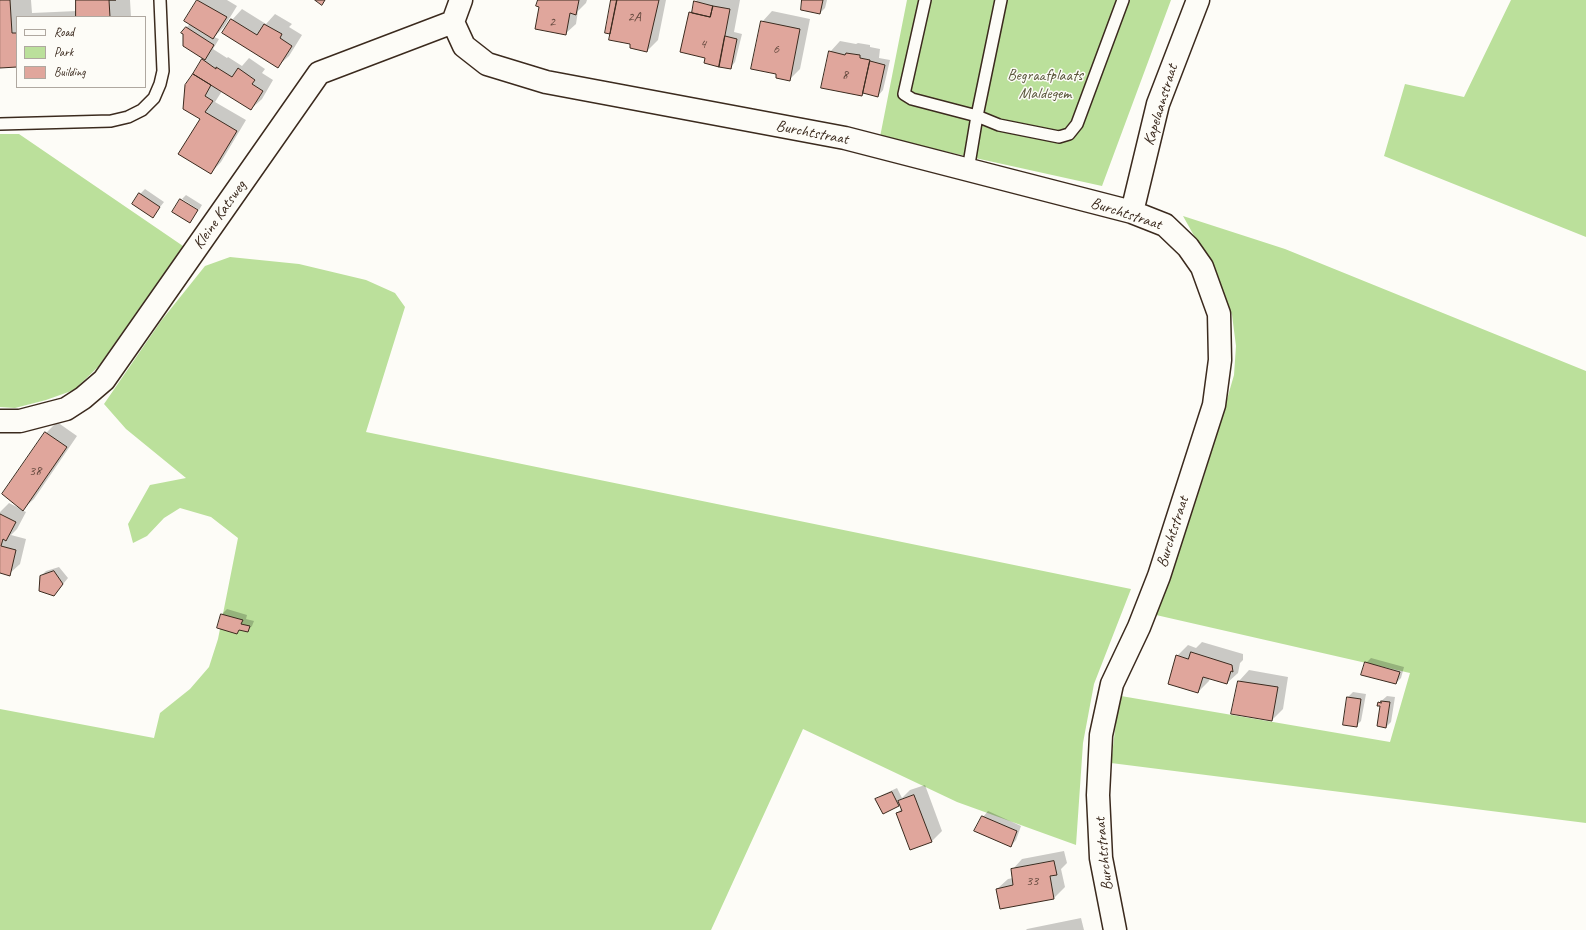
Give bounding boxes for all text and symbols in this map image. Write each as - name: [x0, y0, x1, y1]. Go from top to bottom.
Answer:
- house number: 2A: [627, 9, 641, 25]
- house number: 2: [549, 14, 555, 30]
- legend: [16, 16, 146, 88]
- text: Road: [54, 24, 74, 40]
- house number: 4: [700, 36, 706, 52]
- house number: 6: [773, 41, 779, 57]
- text: Park: [54, 44, 73, 60]
- street label: Kapelaanstraat: [1140, 62, 1182, 148]
- text: Building: [54, 64, 86, 80]
- park label: Begraafplaats Maldegem: [1007, 66, 1083, 104]
- house number: 8: [842, 67, 848, 83]
- street label: Burchtstraat: [774, 117, 850, 149]
- street label: Kleine Katsweg: [189, 177, 251, 253]
- street label: Burchtstraat: [1088, 194, 1164, 234]
- house number: 38: [29, 463, 41, 479]
- street label: Burchtstraat: [1153, 494, 1193, 570]
- street label: Burchtstraat: [1091, 817, 1117, 891]
- house number: 33: [1026, 873, 1038, 889]

